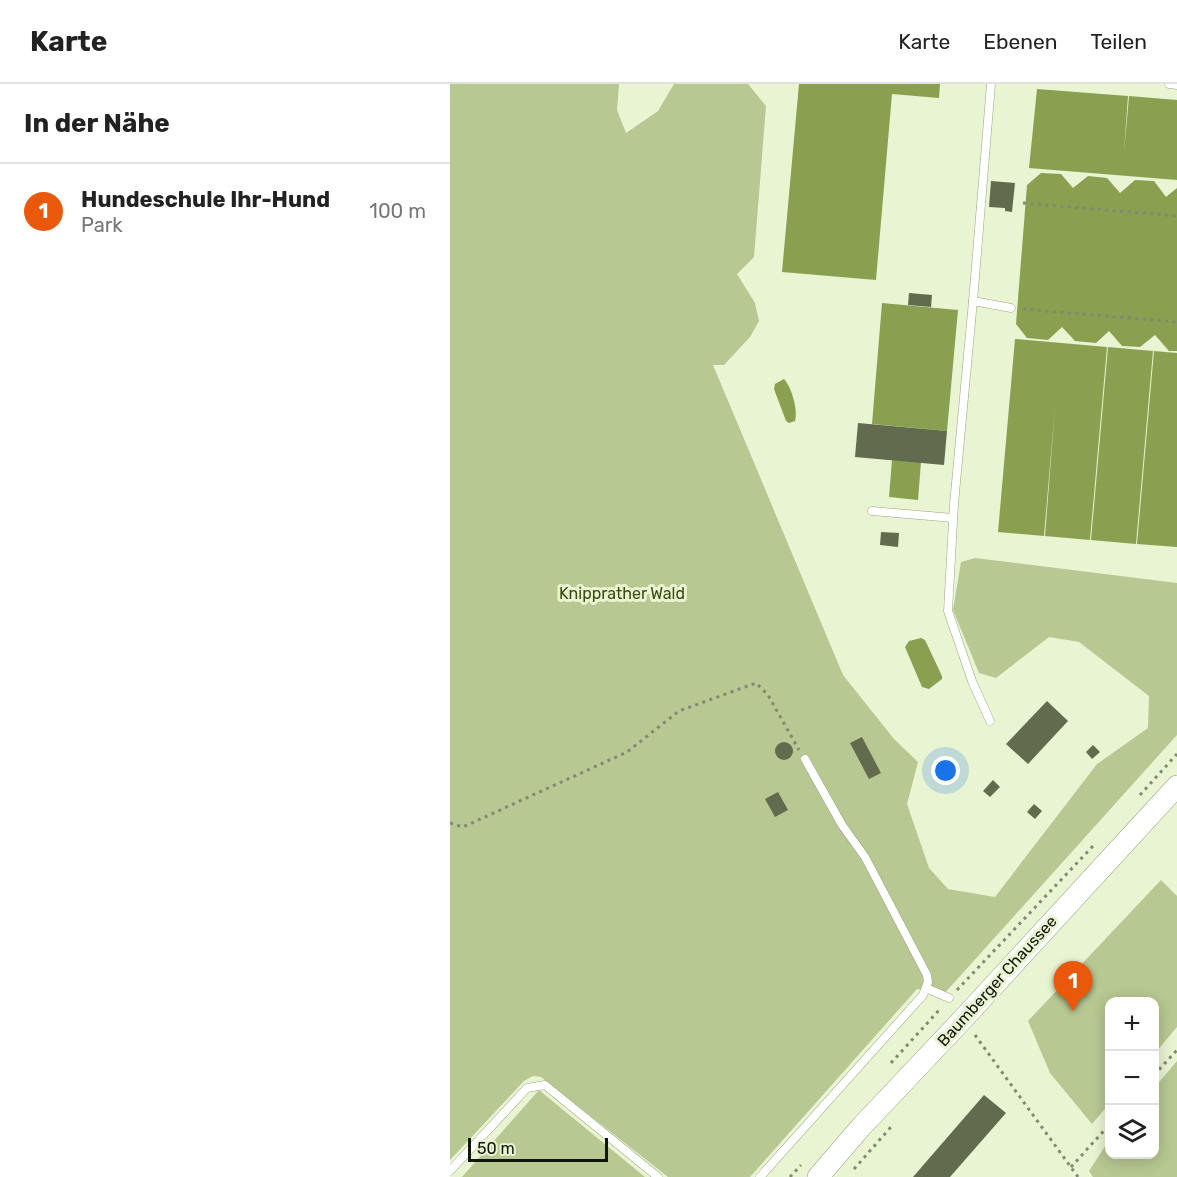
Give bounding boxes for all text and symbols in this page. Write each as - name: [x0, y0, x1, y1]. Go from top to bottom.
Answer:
- text: Karte: [30, 25, 107, 58]
- text: Karte: [898, 29, 950, 54]
- text: Ebenen: [983, 29, 1057, 54]
- text: Teilen: [1090, 29, 1147, 54]
- text: In der Nähe: [24, 108, 170, 139]
- text: Hundeschule Ihr-Hund: [81, 186, 330, 213]
- text: 1: [39, 199, 48, 223]
- text: 100 m: [369, 199, 426, 223]
- text: Park: [81, 213, 123, 237]
- park label: Knipprather Wald: [559, 584, 685, 603]
- your location: [931, 756, 960, 785]
- street label: Baumberger Chaussee: [933, 912, 1061, 1050]
- pin: 1: [1054, 962, 1092, 1011]
- map controls: [1105, 997, 1159, 1159]
- button: +: [1105, 997, 1159, 1051]
- button: −: [1105, 1051, 1159, 1105]
- button: layers: [1105, 1105, 1159, 1159]
- scale bar: [468, 1135, 608, 1162]
- text: 50 m: [477, 1139, 515, 1158]

